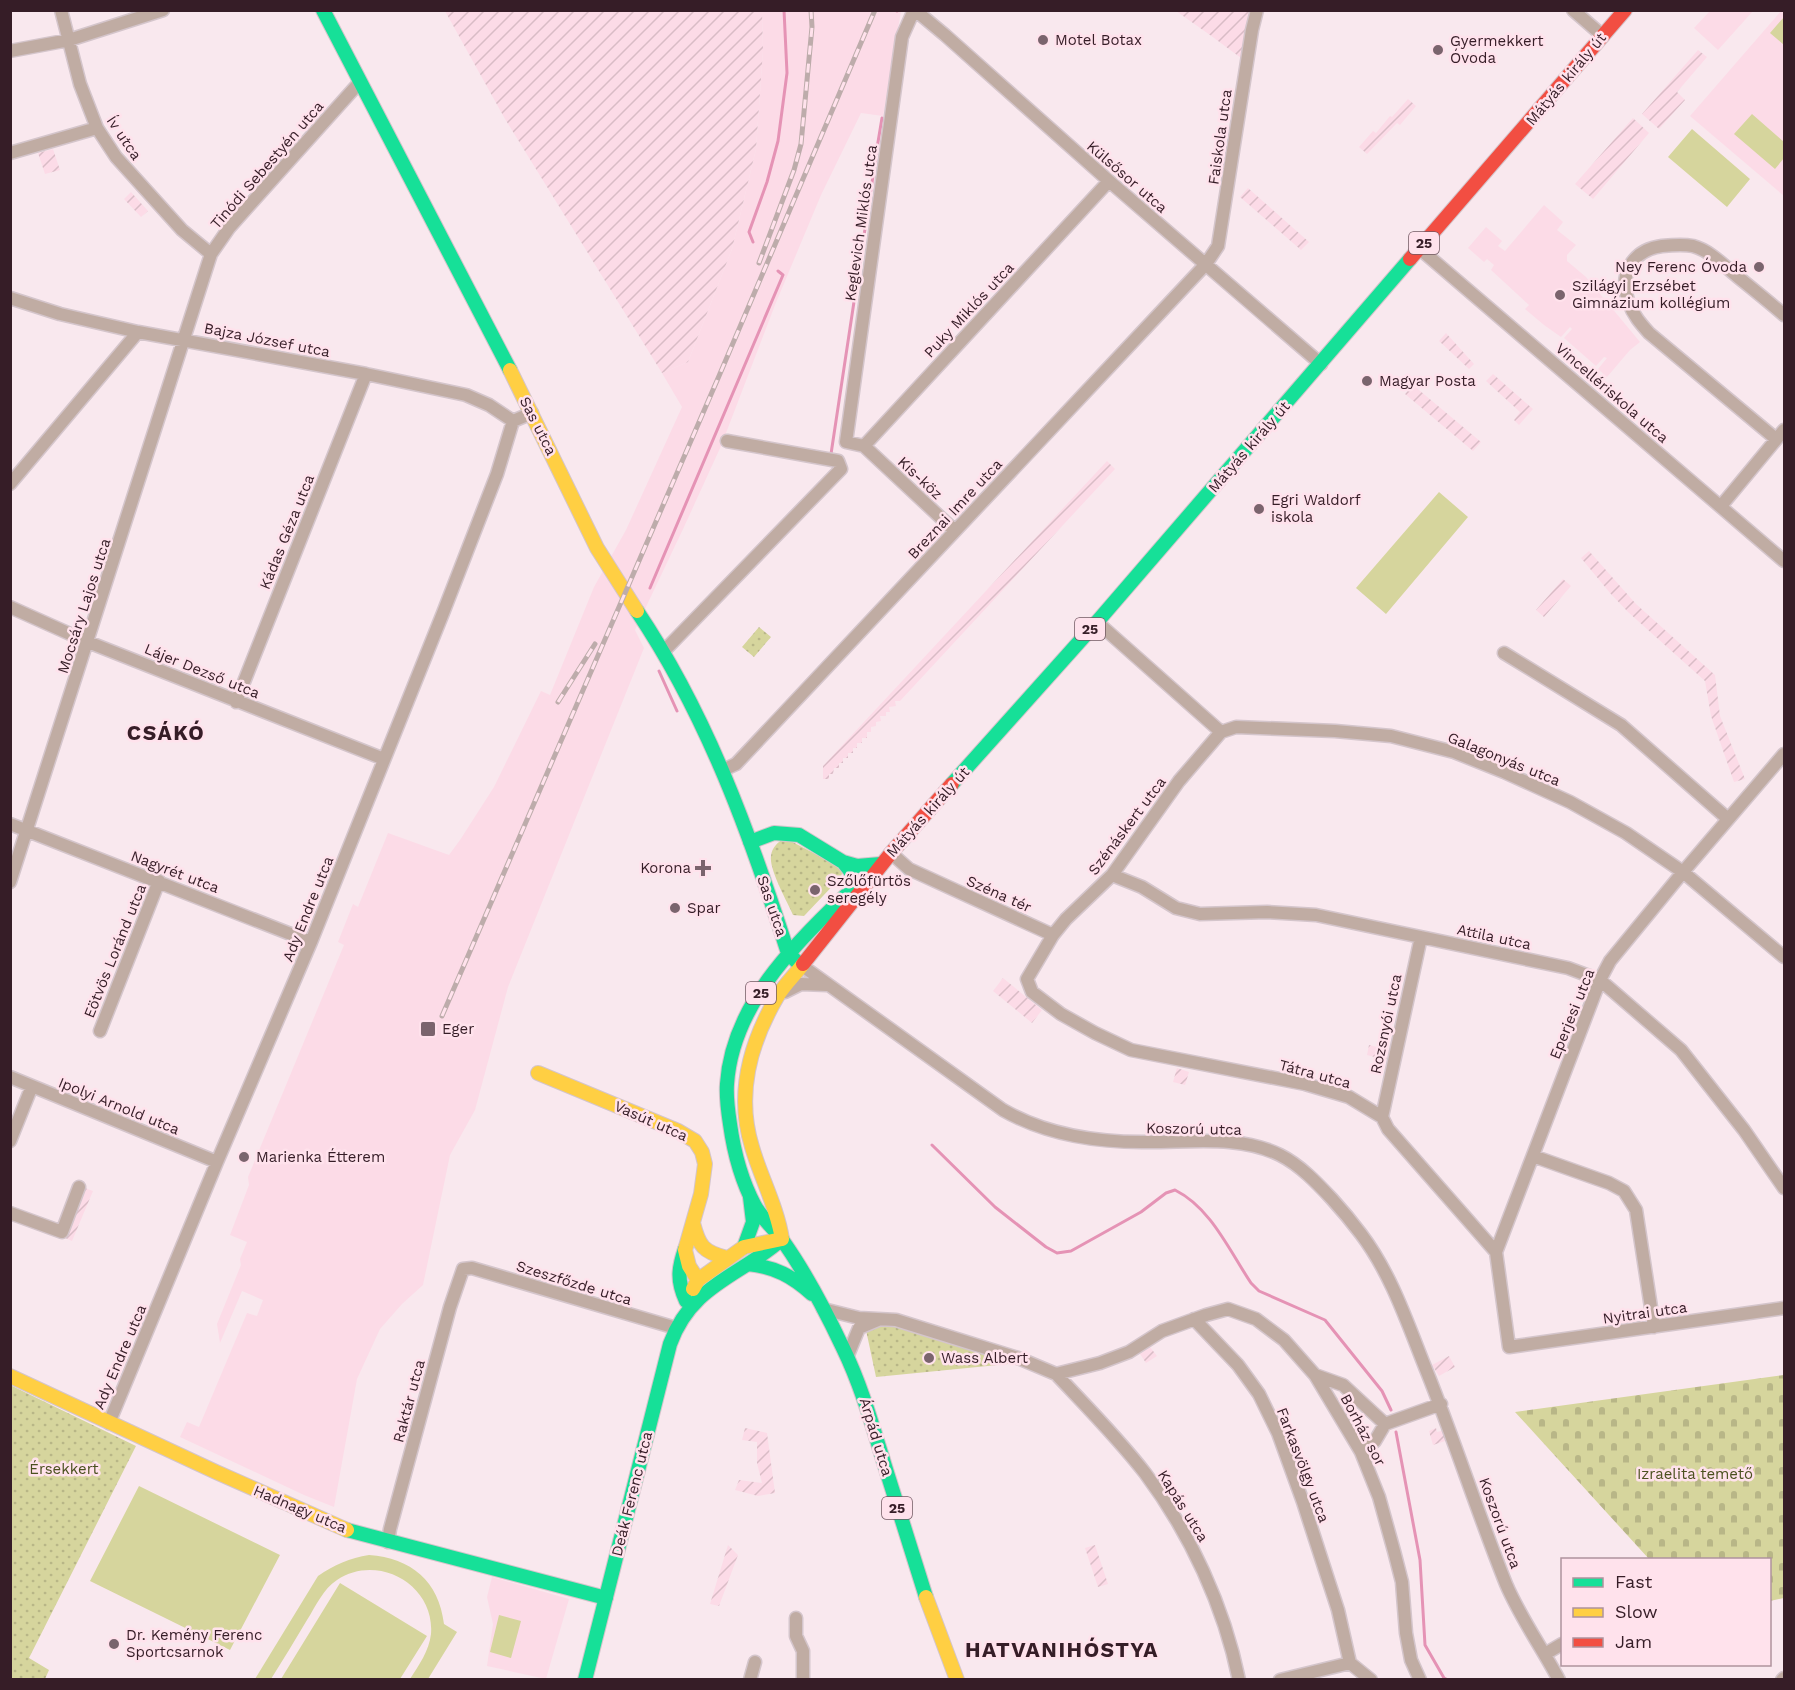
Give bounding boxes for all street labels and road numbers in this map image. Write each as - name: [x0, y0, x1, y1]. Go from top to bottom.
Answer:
- street label: Mátyás király út: [1522, 28, 1610, 129]
- street label: Faiskola utca: [1204, 88, 1236, 186]
- street label: Tinódi Sebestyén utca: [207, 97, 328, 233]
- street label: Ív utca: [103, 112, 146, 164]
- street label: Külsősor utca: [1083, 137, 1171, 217]
- street label: Keglevich Miklós utca: [841, 143, 881, 302]
- road number: 25: [1409, 232, 1439, 254]
- street label: Puky Miklós utca: [920, 258, 1018, 361]
- street label: Bajza József utca: [203, 319, 332, 361]
- street label: Vincellériskola utca: [1552, 339, 1672, 447]
- street label: Sas utca: [516, 394, 561, 459]
- street label: Mátyás király út: [1204, 397, 1294, 496]
- street label: Kis-köz: [894, 453, 946, 503]
- street label: Breznai Imre utca: [904, 455, 1006, 563]
- street label: Kádas Géza utca: [256, 471, 318, 592]
- street label: Mocsáry Lajos utca: [54, 536, 114, 676]
- road number: 25: [1075, 618, 1105, 640]
- street label: Lájer Dezső utca: [142, 640, 263, 703]
- street label: Galagonyás utca: [1445, 728, 1563, 790]
- street label: Mátyás király út: [883, 763, 974, 861]
- street label: Szénáskert utca: [1084, 773, 1170, 879]
- street label: Nagyrét utca: [128, 847, 222, 897]
- street label: Ady Endre utca: [279, 853, 338, 964]
- street label: Széna tér: [964, 872, 1034, 916]
- street label: Sas utca: [753, 873, 791, 939]
- street label: Eötvös Loránd utca: [80, 881, 150, 1020]
- street label: Attila utca: [1455, 920, 1533, 954]
- street label: Eperjesi utca: [1546, 966, 1598, 1062]
- street label: Rozsnyói utca: [1367, 972, 1405, 1076]
- road number: 25: [746, 982, 776, 1004]
- street label: Tátra utca: [1277, 1056, 1353, 1092]
- street label: Ipolyi Arnold utca: [56, 1073, 183, 1139]
- street label: Vasút utca: [612, 1097, 691, 1145]
- street label: Koszorú utca: [1146, 1119, 1243, 1139]
- street label: Szeszfőzde utca: [514, 1257, 635, 1309]
- street label: Nyitrai utca: [1602, 1298, 1689, 1328]
- street label: Ady Endre utca: [90, 1301, 150, 1412]
- street label: Raktár utca: [389, 1357, 429, 1444]
- street label: Borház sor: [1337, 1391, 1389, 1469]
- street label: Árpád utca: [856, 1396, 897, 1479]
- street label: Farkasvölgy utca: [1273, 1405, 1333, 1526]
- street label: Deák Ferenc utca: [608, 1429, 656, 1558]
- street label: Kapás utca: [1154, 1467, 1212, 1546]
- street label: Koszorú utca: [1475, 1475, 1525, 1572]
- street label: Hadnagy utca: [251, 1481, 350, 1537]
- road number: 25: [882, 1497, 912, 1519]

